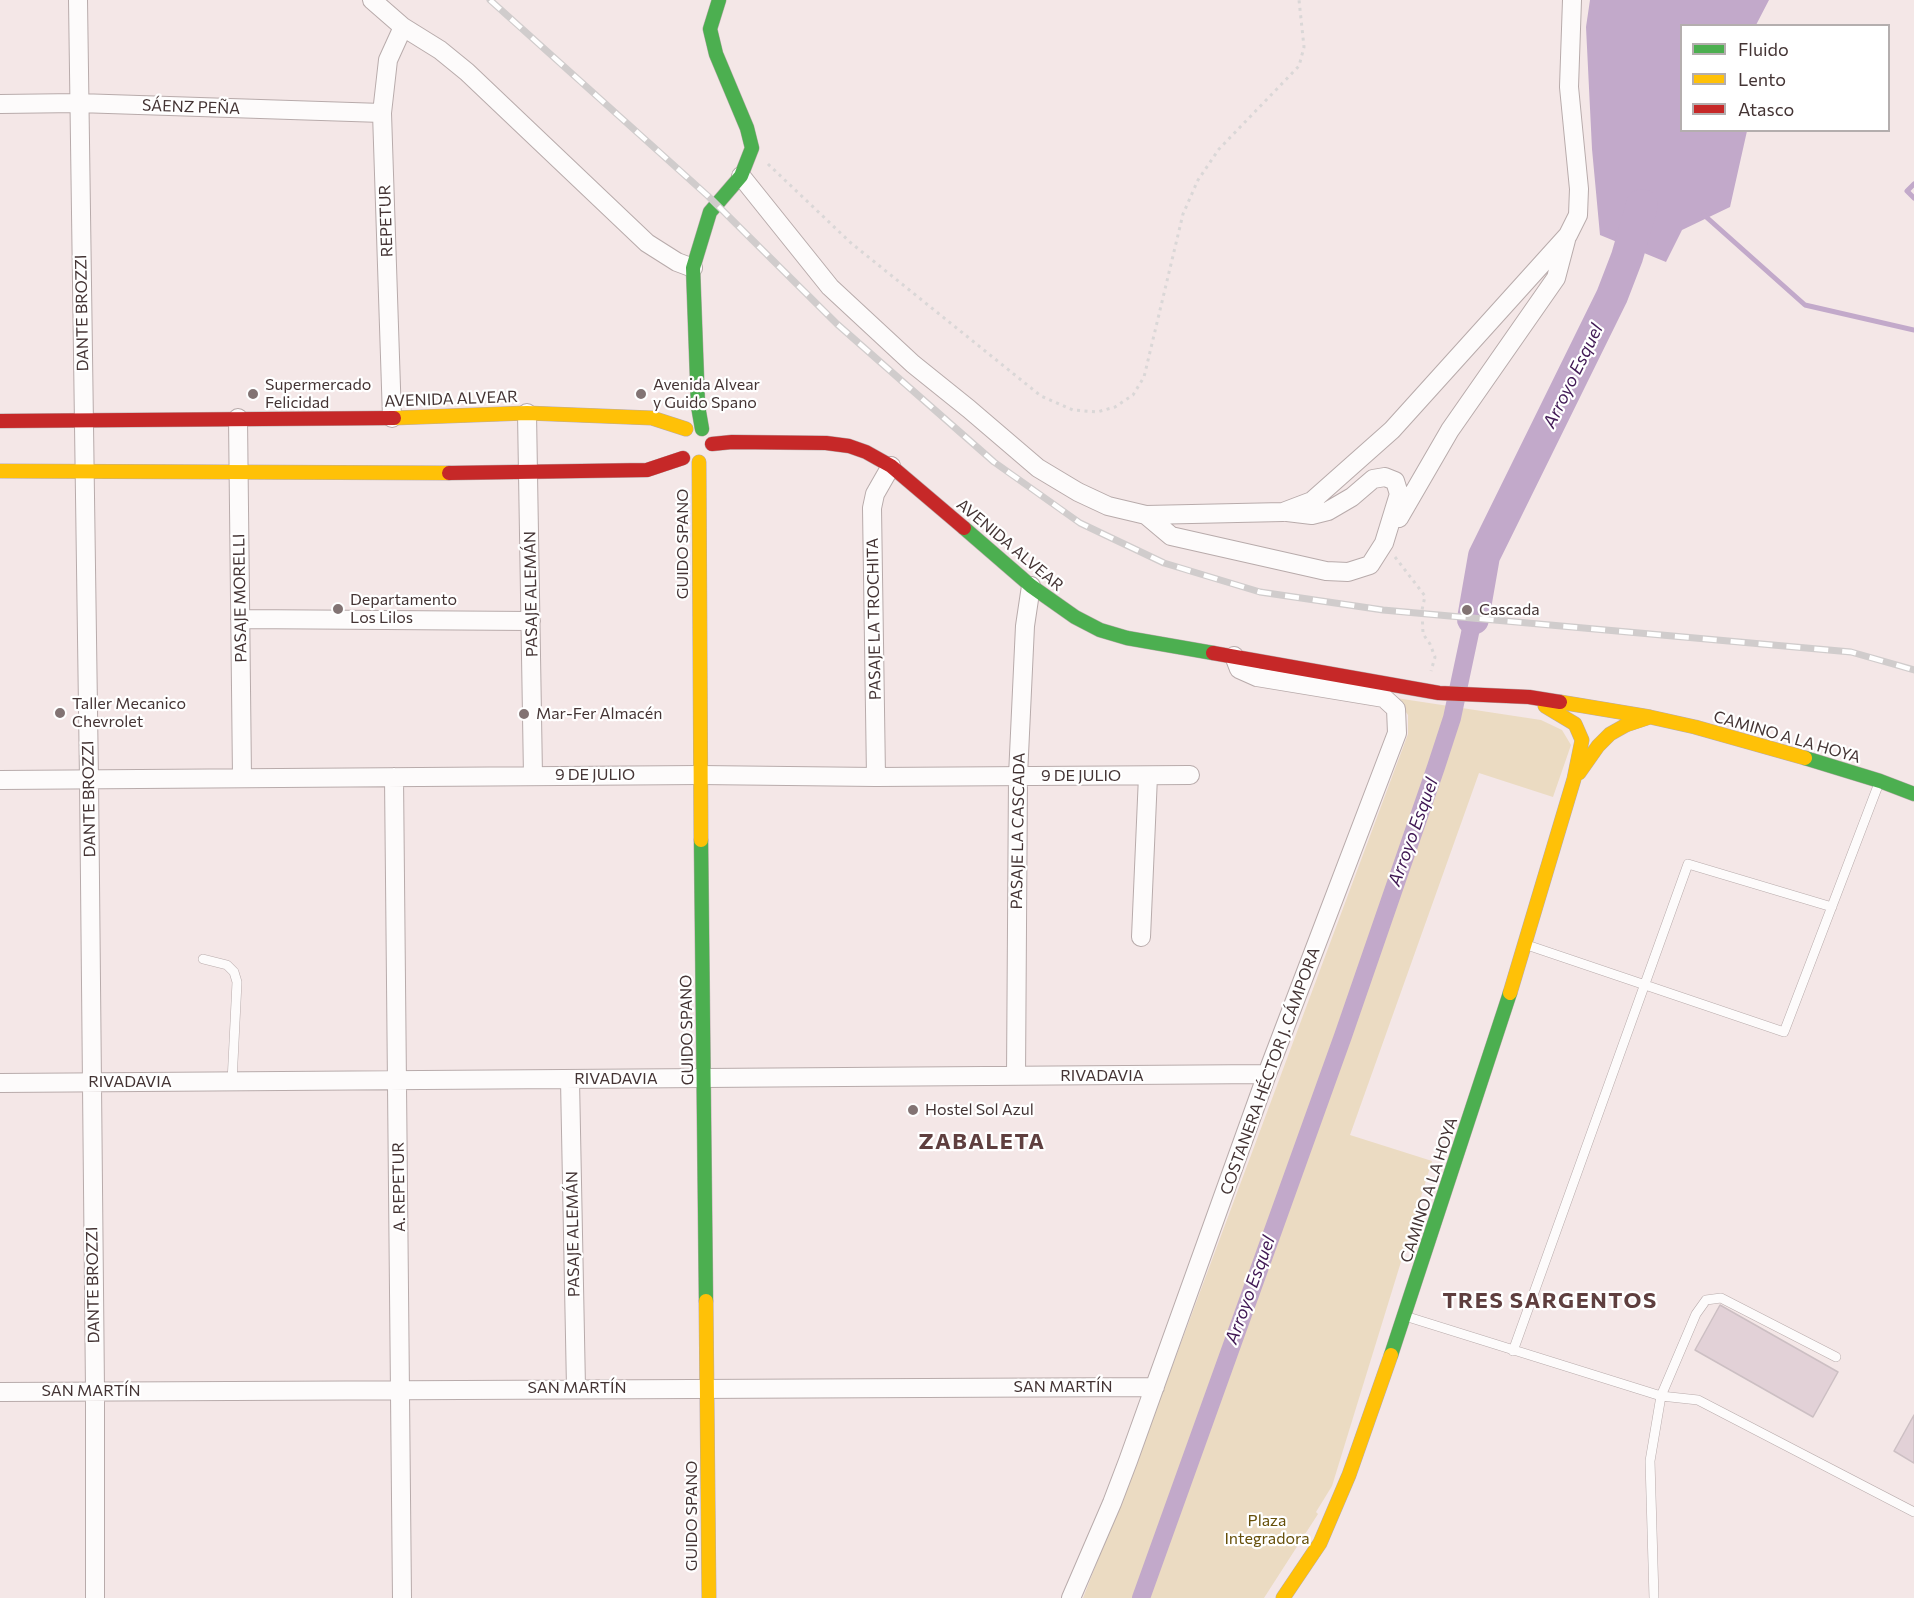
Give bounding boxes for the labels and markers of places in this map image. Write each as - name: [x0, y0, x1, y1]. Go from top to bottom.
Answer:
- place label: Supermercado Felicidad: [265, 375, 371, 413]
- place label: Avenida Alvear y Guido Spano: [653, 375, 760, 413]
- marker: Supermercado Felicidad: [246, 387, 260, 401]
- marker: Avenida Alvear y Guido Spano: [634, 387, 648, 401]
- place label: Departamento Los Lilos: [350, 590, 457, 628]
- place label: Cascada: [1479, 600, 1539, 620]
- marker: Departamento Los Lilos: [331, 602, 345, 616]
- marker: Cascada: [1460, 603, 1474, 617]
- place label: Taller Mecanico Chevrolet: [72, 694, 186, 732]
- place label: Mar-Fer Almacén: [536, 704, 662, 724]
- marker: Taller Mecanico Chevrolet: [53, 706, 67, 720]
- marker: Mar-Fer Almacén: [517, 707, 531, 721]
- place label: Hostel Sol Azul: [925, 1100, 1034, 1120]
- marker: Hostel Sol Azul: [906, 1103, 920, 1117]

